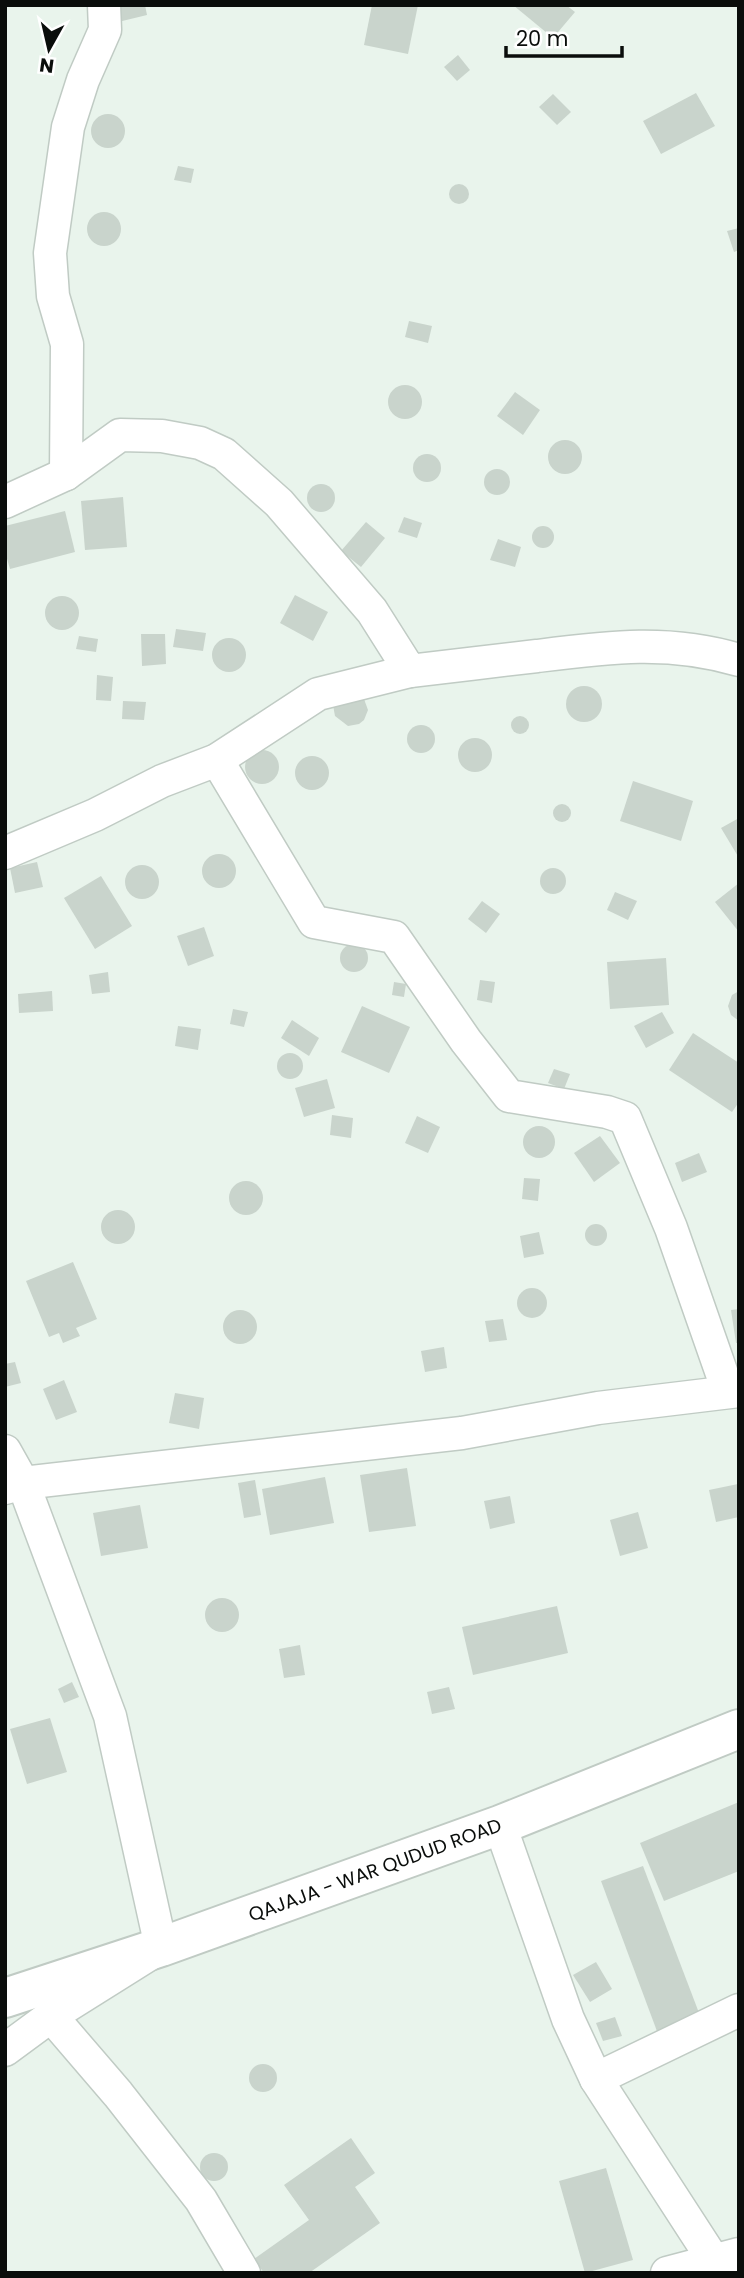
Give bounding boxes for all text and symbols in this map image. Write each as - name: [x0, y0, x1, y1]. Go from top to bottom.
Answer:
- north arrow: [14, 14, 84, 84]
- scale bar: [506, 14, 622, 58]
- text: 20 m: [516, 24, 569, 53]
- text: N: [38, 51, 56, 80]
- street label: QAJAJA - WAR QUDUD ROAD: [245, 1812, 505, 1928]

